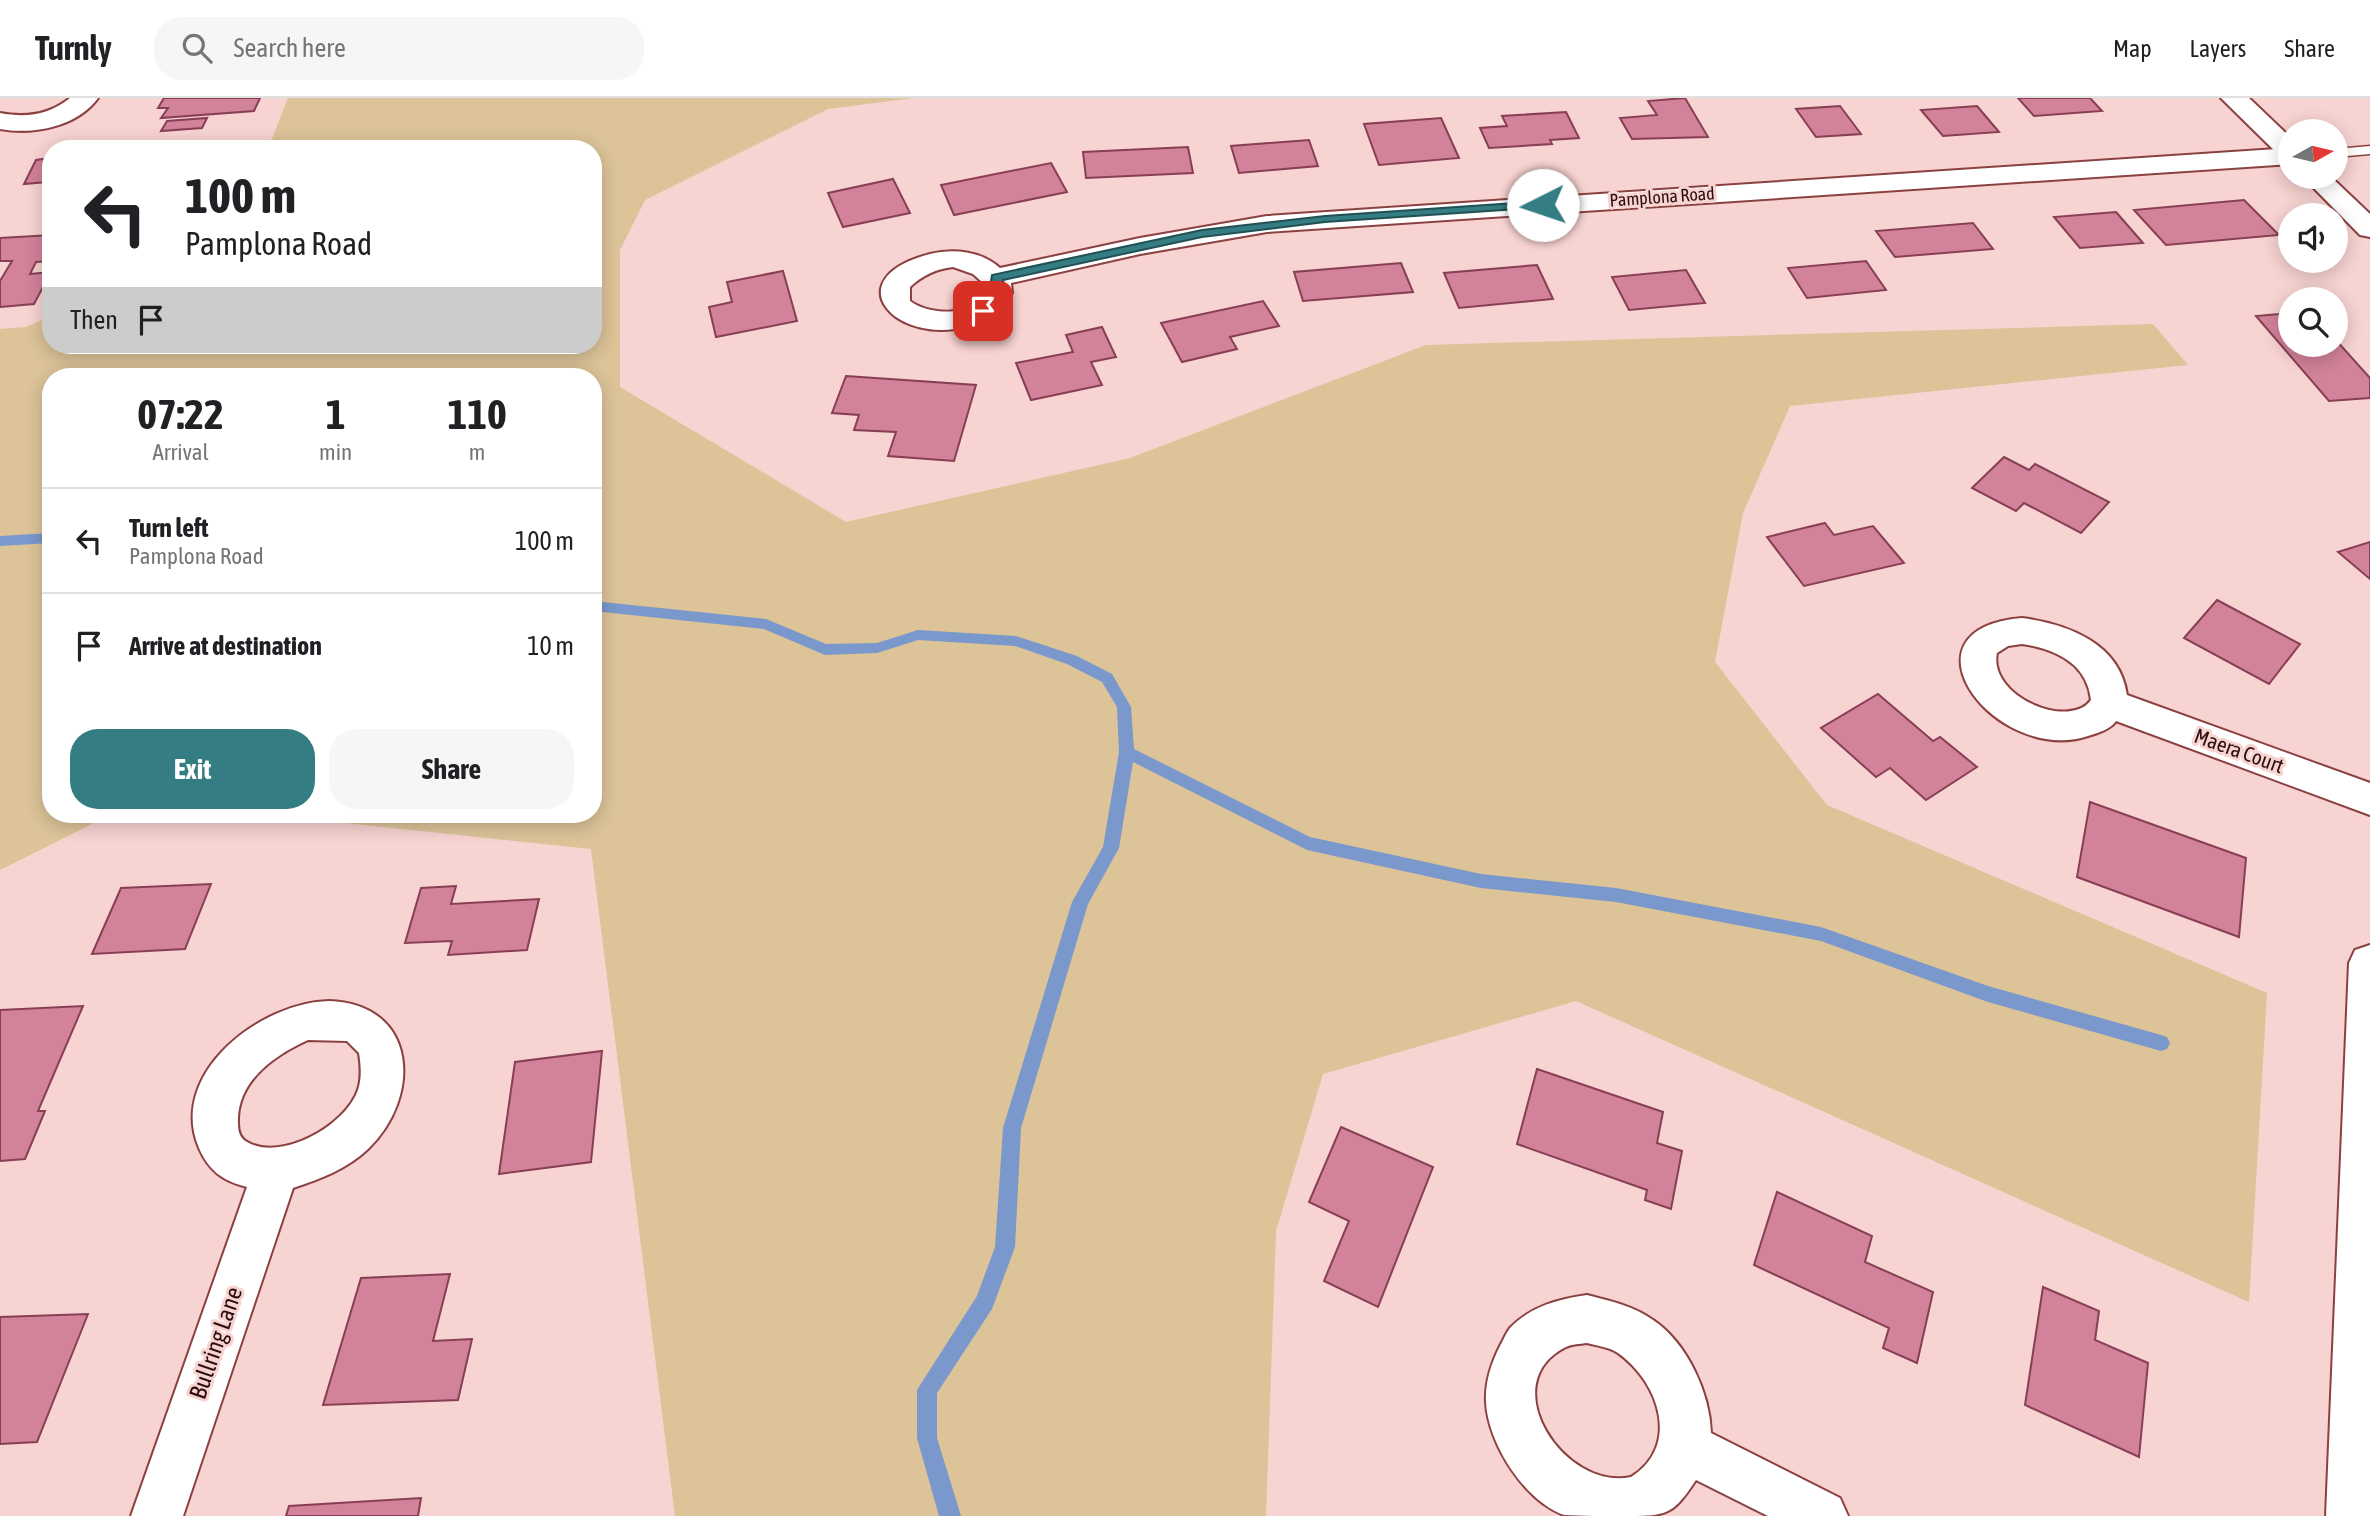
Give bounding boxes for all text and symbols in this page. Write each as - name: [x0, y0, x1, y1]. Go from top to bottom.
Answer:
- search box: [154, 17, 644, 80]
- text: Turnly: [35, 29, 112, 67]
- icon: search: [178, 29, 216, 67]
- text: Search here: [234, 33, 346, 63]
- text: Map: [2113, 35, 2152, 62]
- text: Layers: [2190, 35, 2246, 62]
- text: Share: [2284, 35, 2335, 62]
- north arrow: [2278, 119, 2348, 189]
- map controls: [2278, 119, 2348, 357]
- text: 100 m: [185, 167, 296, 223]
- icon: left: [70, 168, 161, 259]
- position arrow: [1506, 168, 1580, 242]
- street label: Pamplona Road: [1609, 182, 1715, 211]
- button: sound: [2278, 203, 2348, 273]
- text: Pamplona Road: [185, 225, 372, 262]
- pin: [953, 281, 1013, 341]
- button: search: [2278, 287, 2348, 357]
- icon: arrive: [964, 292, 1002, 330]
- icon: arrive: [132, 301, 170, 339]
- text: Then: [70, 305, 118, 335]
- text: 07:22: [137, 390, 224, 438]
- text: 1: [326, 390, 345, 438]
- text: 110: [447, 390, 507, 438]
- text: Arrival: [152, 439, 209, 465]
- text: min: [319, 439, 352, 465]
- text: m: [469, 439, 485, 465]
- text: Turn left: [129, 513, 209, 543]
- icon: left: [70, 522, 108, 560]
- text: 100 m: [515, 526, 574, 556]
- text: Pamplona Road: [129, 543, 264, 569]
- icon: arrive: [70, 627, 108, 665]
- text: Arrive at destination: [129, 631, 322, 661]
- text: 10 m: [527, 631, 574, 661]
- street label: Maera Court: [2191, 723, 2287, 777]
- button: Exit: [70, 729, 315, 809]
- button: Share: [329, 729, 574, 809]
- street label: Bullring Lane: [184, 1283, 247, 1402]

